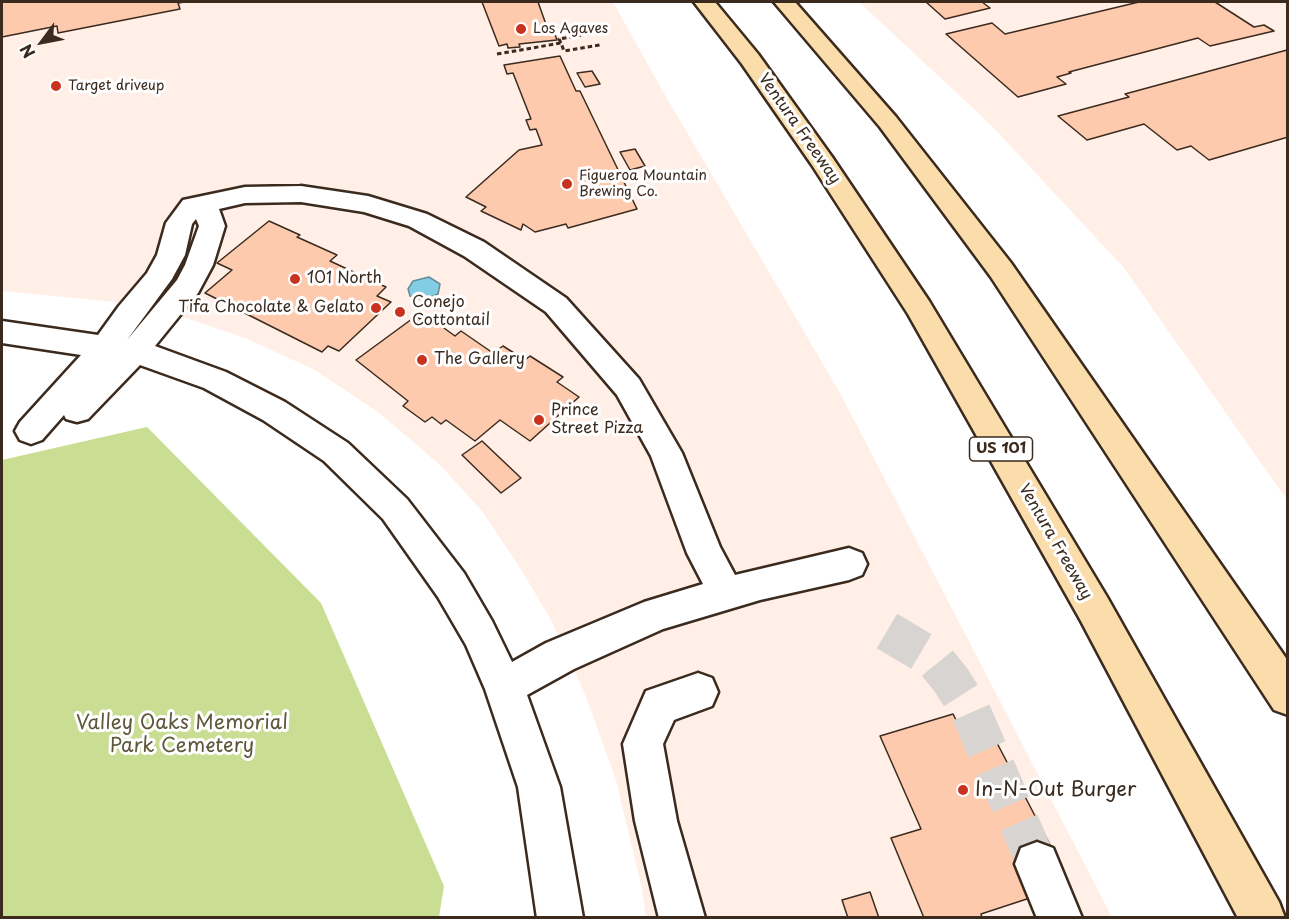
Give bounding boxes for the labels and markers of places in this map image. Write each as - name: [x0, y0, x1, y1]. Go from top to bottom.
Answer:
- place label: Los Agaves: [533, 21, 608, 37]
- marker: Los Agaves: [514, 22, 528, 36]
- place label: Target driveup: [68, 78, 164, 94]
- marker: Target driveup: [49, 79, 63, 93]
- place label: Figueroa Mountain Brewing Co.: [579, 168, 707, 200]
- marker: Figueroa Mountain Brewing Co.: [560, 177, 574, 191]
- place label: 101 North: [307, 269, 382, 289]
- marker: 101 North: [288, 272, 302, 286]
- place label: Conejo Cottontail: [412, 293, 490, 331]
- place label: Tifa Chocolate & Gelato: [178, 298, 364, 318]
- marker: Tifa Chocolate & Gelato: [369, 301, 383, 315]
- marker: Conejo Cottontail: [393, 305, 407, 319]
- place label: The Gallery: [434, 350, 525, 370]
- marker: The Gallery: [415, 353, 429, 367]
- place label: Prince Street Pizza: [551, 401, 643, 439]
- marker: Prince Street Pizza: [532, 413, 546, 427]
- place label: In-N-Out Burger: [975, 778, 1136, 802]
- marker: In-N-Out Burger: [956, 783, 970, 797]

